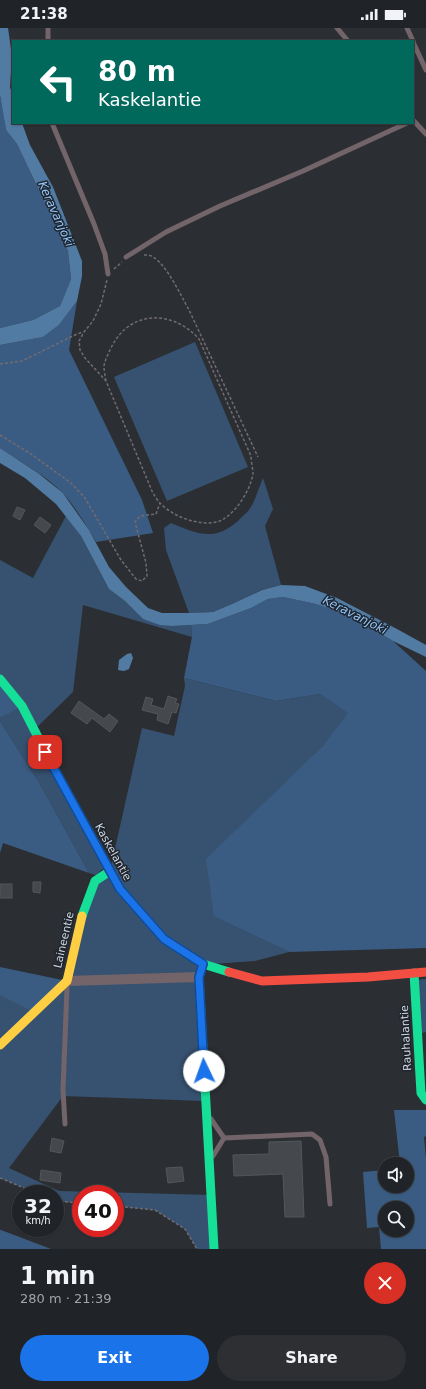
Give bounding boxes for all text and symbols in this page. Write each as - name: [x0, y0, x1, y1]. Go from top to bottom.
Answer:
- text: 21:38: [20, 5, 68, 23]
- text: 80 m: [98, 55, 176, 88]
- icon: left: [32, 56, 84, 108]
- text: Kaskelantie: [98, 89, 201, 110]
- water label: Keravanjoki: [35, 179, 77, 249]
- water label: Keravanjoki: [321, 593, 390, 637]
- pin: [28, 735, 62, 769]
- icon: arrive: [34, 741, 56, 763]
- street label: Kaskelantie: [92, 821, 134, 883]
- street label: Laineentie: [51, 910, 77, 969]
- street label: Rauhalantie: [398, 1005, 414, 1071]
- position arrow: [183, 1050, 225, 1092]
- map controls: [378, 1157, 414, 1237]
- button: sound: [378, 1157, 414, 1193]
- speed limit sign: 40: [72, 1185, 124, 1237]
- text: 32: [24, 1194, 52, 1218]
- button: search: [378, 1201, 414, 1237]
- text: km/h: [25, 1215, 51, 1226]
- text: 1 min: [20, 1262, 95, 1290]
- button: close: [364, 1262, 406, 1304]
- text: 280 m · 21:39: [20, 1291, 111, 1306]
- button: Exit: [20, 1335, 209, 1381]
- button: Share: [217, 1335, 406, 1381]

